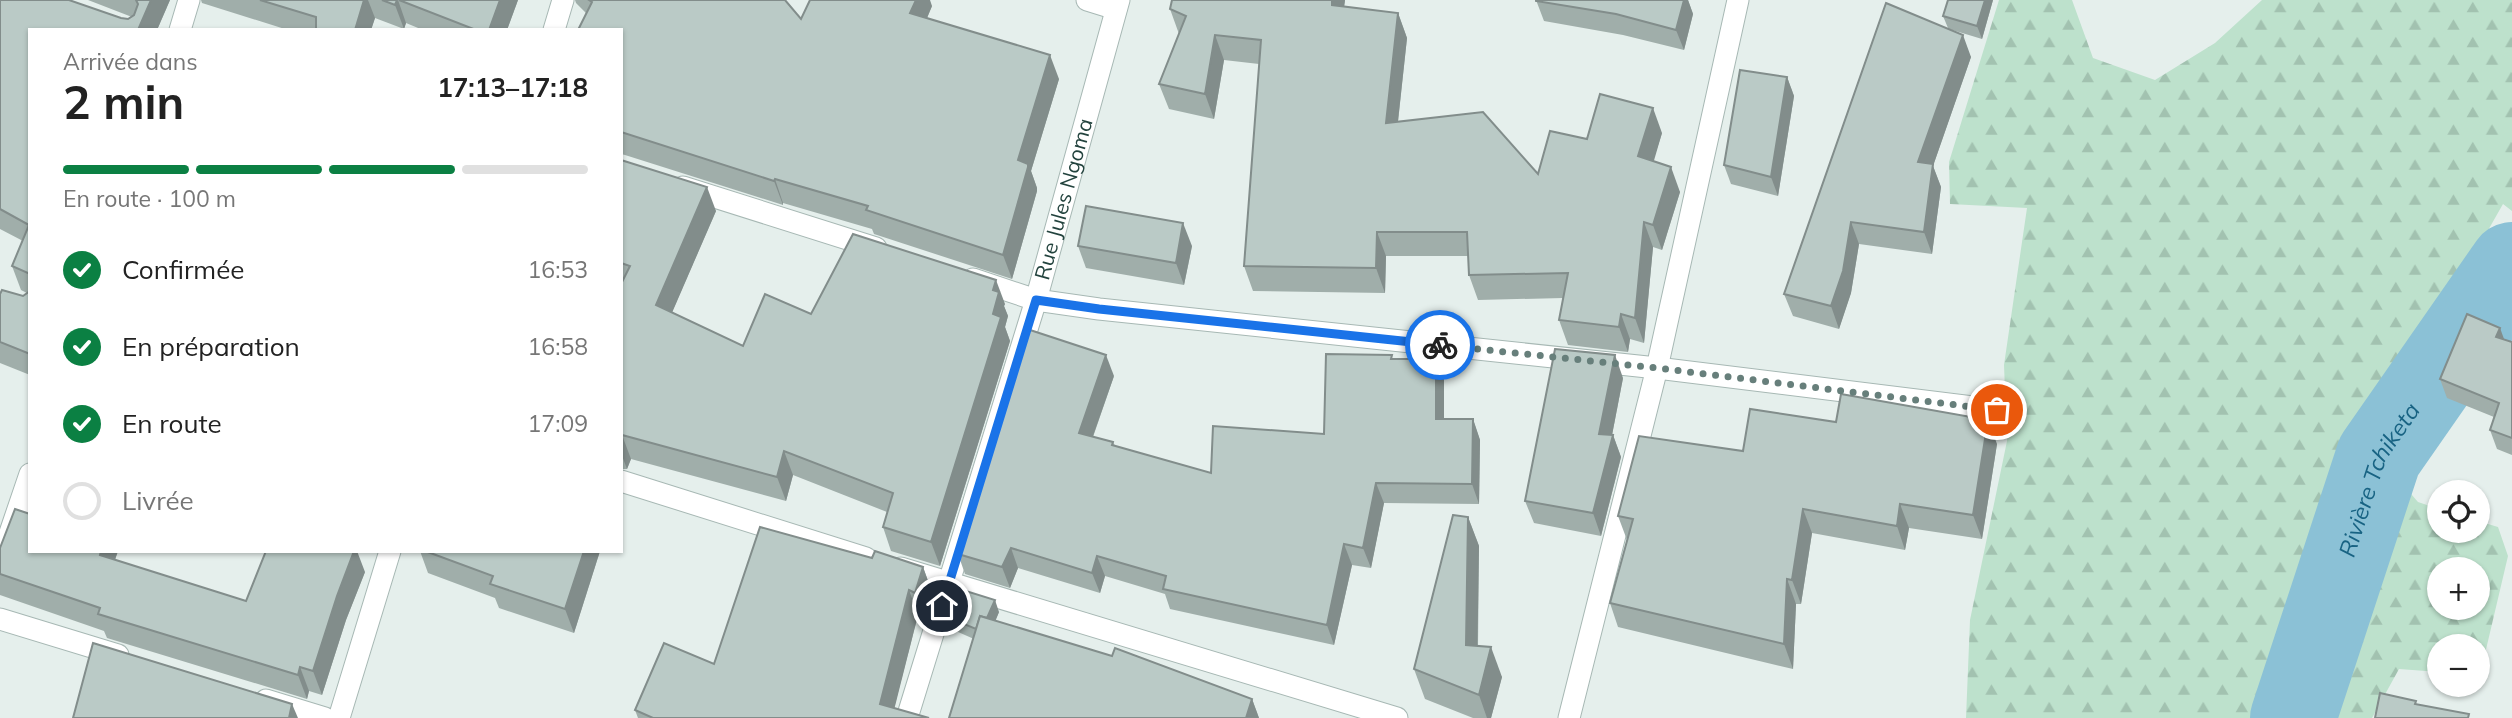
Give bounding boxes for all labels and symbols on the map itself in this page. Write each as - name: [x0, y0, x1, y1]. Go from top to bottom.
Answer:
- street label: Rue Jules Ngoma: [1028, 115, 1098, 283]
- courier: [1405, 310, 1475, 380]
- pin: [1967, 380, 2027, 440]
- water label: Rivière Tchiketa: [2332, 397, 2426, 560]
- pin: [912, 576, 972, 636]

